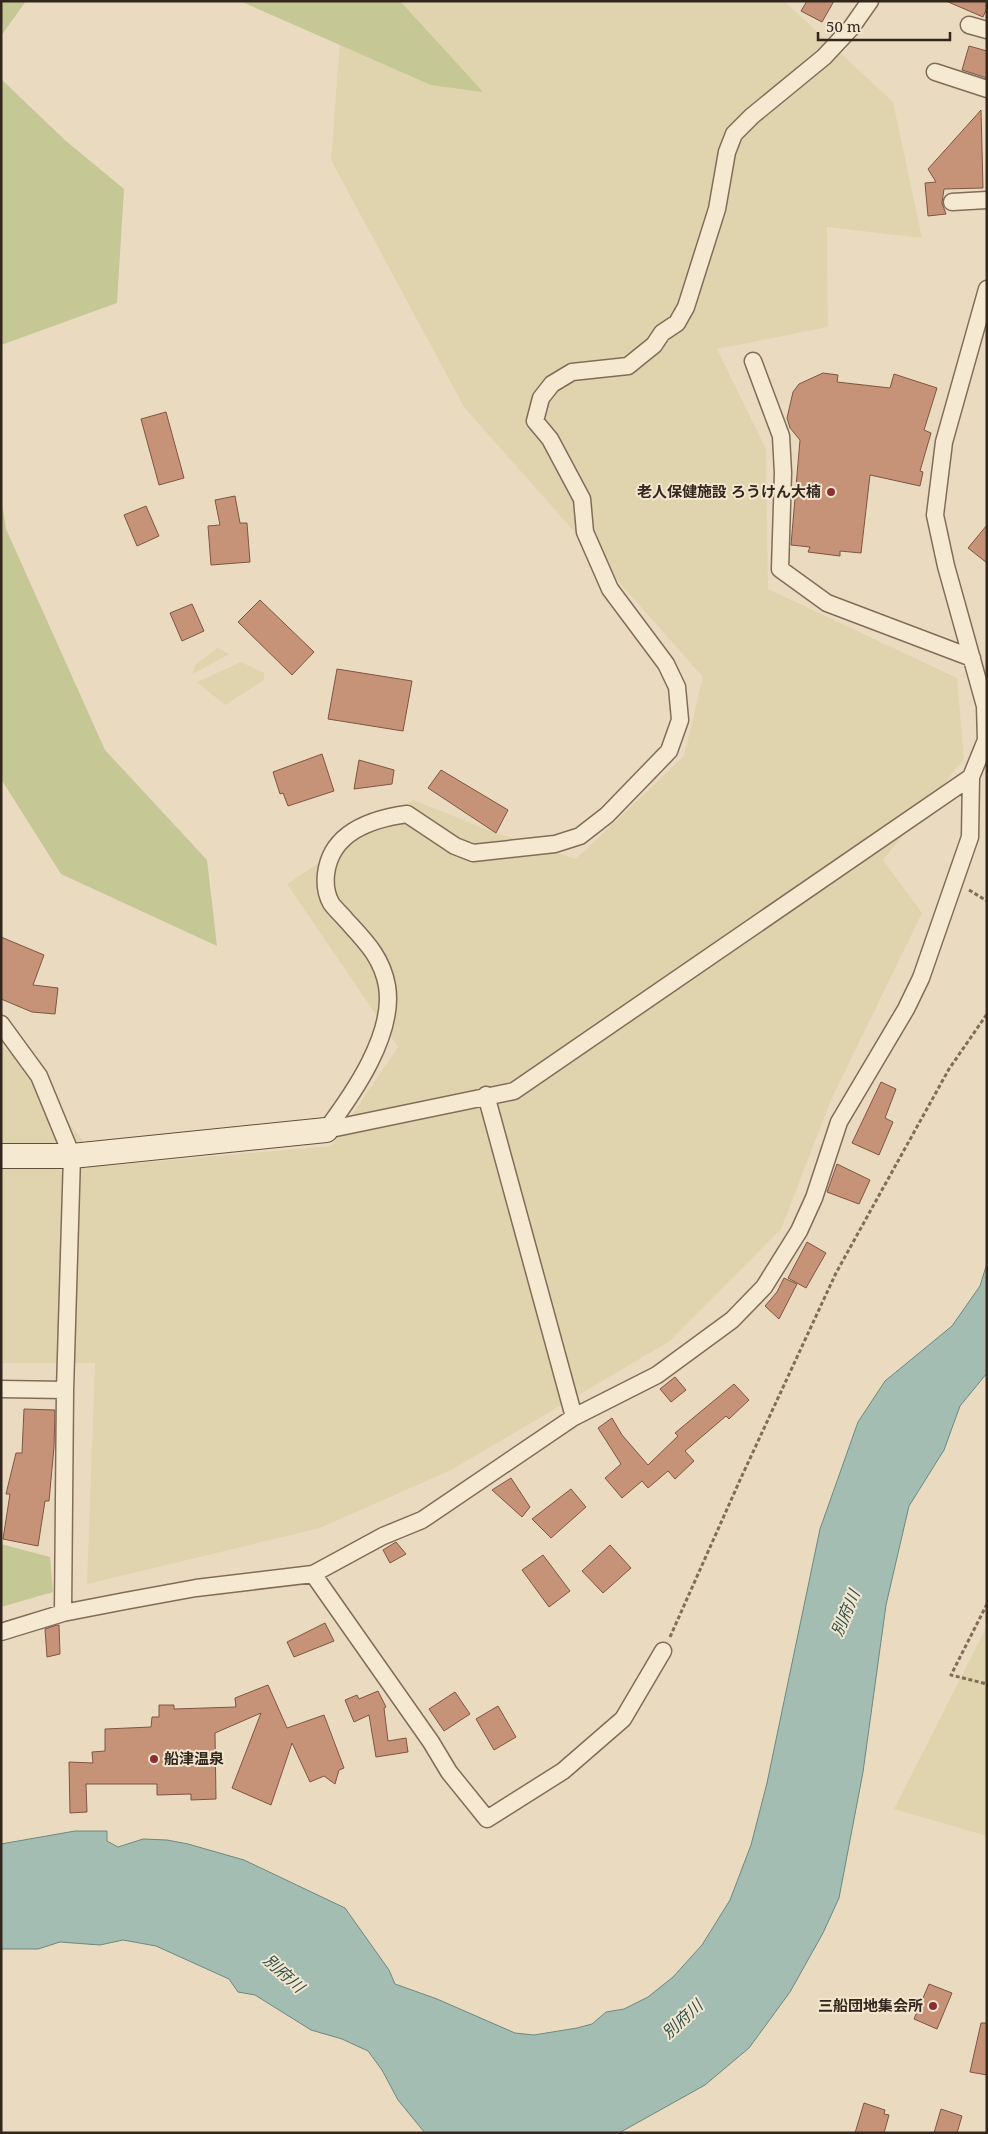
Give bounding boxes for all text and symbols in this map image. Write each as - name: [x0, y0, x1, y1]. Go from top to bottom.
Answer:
- scale bar: [818, 10, 950, 42]
- text: 50 m: [826, 16, 861, 36]
- place label: 老人保健施設 ろうけん大楠: [637, 481, 821, 501]
- marker: 老人保健施設 ろうけん大楠: [825, 486, 837, 498]
- water label: 別府川: [825, 1585, 865, 1639]
- place label: 船津温泉: [164, 1748, 224, 1768]
- marker: 船津温泉: [148, 1753, 160, 1765]
- water label: 別府川: [259, 1949, 311, 1999]
- water label: 別府川: [657, 1993, 709, 2043]
- place label: 三船団地集会所: [818, 1995, 923, 2015]
- marker: 三船団地集会所: [927, 2000, 939, 2012]

